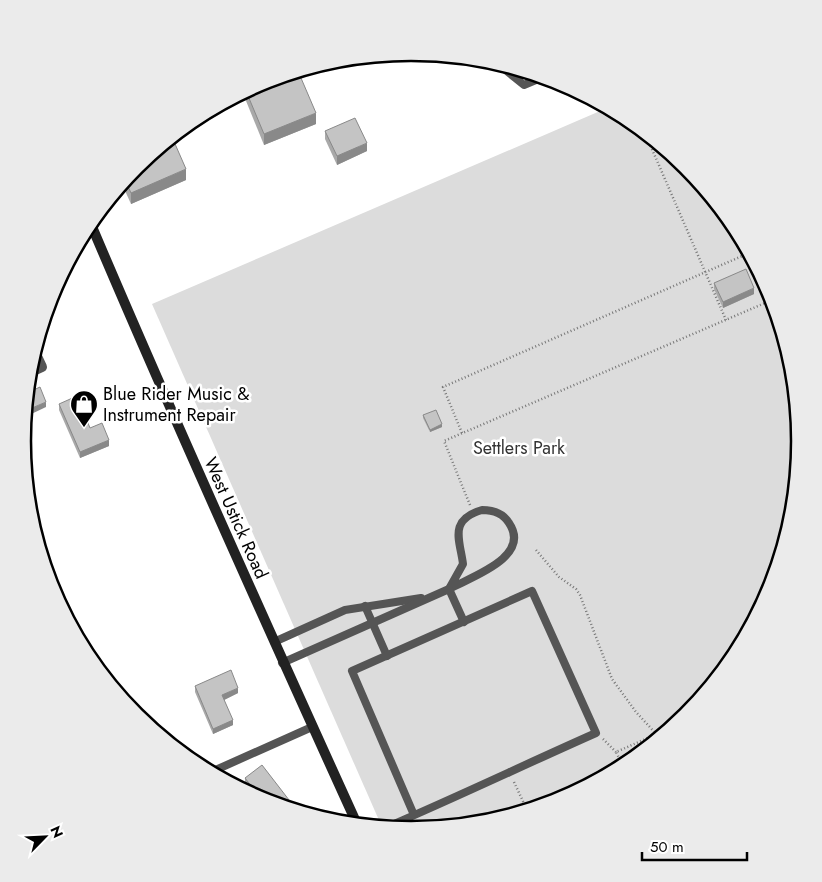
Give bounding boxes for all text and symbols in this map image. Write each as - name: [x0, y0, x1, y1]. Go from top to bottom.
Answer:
- place label: Blue Rider Music & Instrument Repair: [103, 381, 249, 428]
- shop icon: Blue Rider Music & Instrument Repair: [69, 389, 99, 428]
- park label: Settlers Park: [473, 435, 565, 461]
- street label: West Ustick Road: [198, 453, 274, 583]
- north arrow: [20, 812, 70, 862]
- text: N: [45, 823, 68, 841]
- scale bar: [642, 830, 747, 862]
- text: 50 m: [650, 836, 684, 858]

